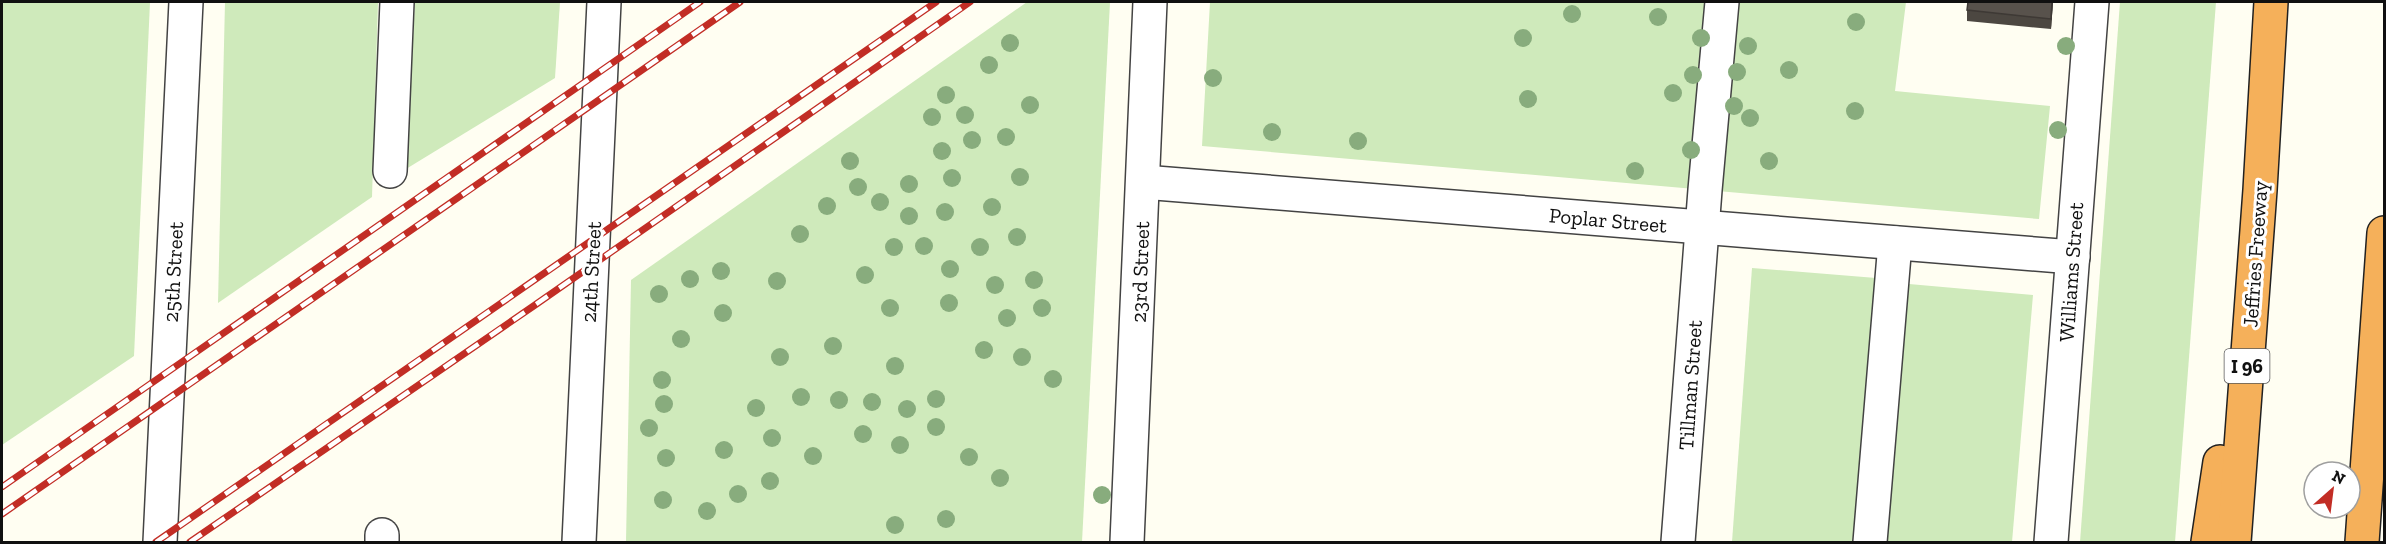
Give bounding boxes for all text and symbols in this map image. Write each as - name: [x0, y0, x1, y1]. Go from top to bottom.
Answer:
- street label: Jeffries Freeway: [2237, 180, 2273, 328]
- street label: Williams Street: [2054, 201, 2088, 343]
- street label: Poplar Street: [1548, 202, 1668, 238]
- street label: 24th Street: [576, 220, 606, 323]
- street label: 25th Street: [158, 221, 188, 323]
- street label: 23rd Street: [1126, 221, 1154, 323]
- street label: Tillman Street: [1673, 319, 1707, 451]
- road number: I 96: [2224, 349, 2270, 383]
- north arrow: [2302, 460, 2362, 520]
- text: N: [2329, 466, 2349, 488]

